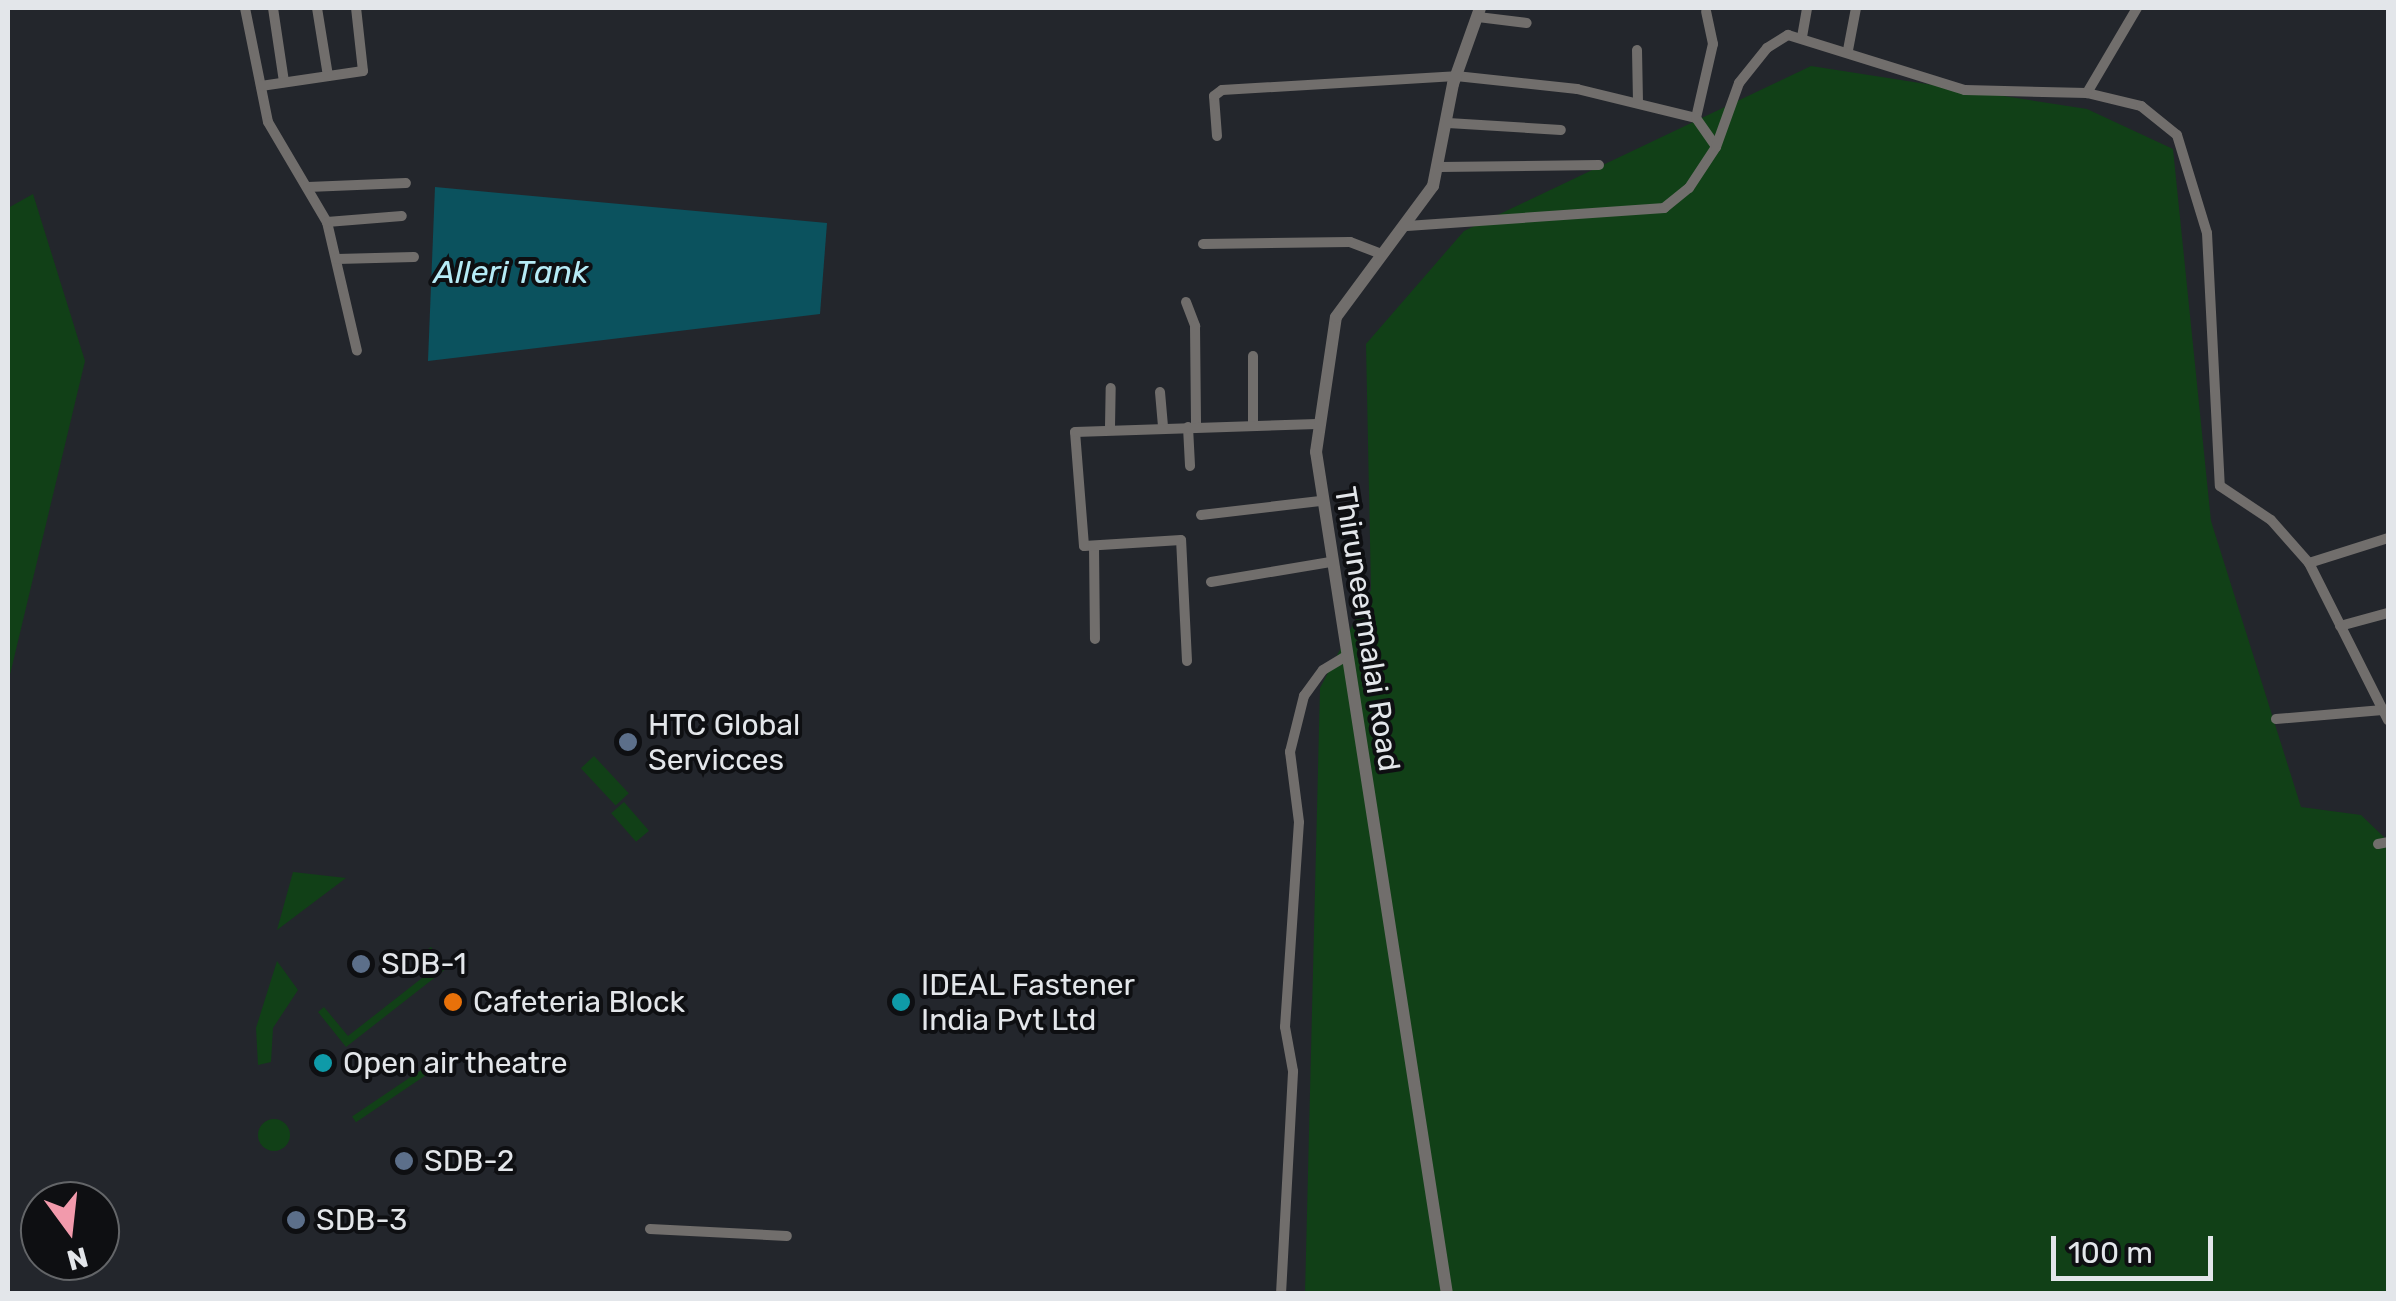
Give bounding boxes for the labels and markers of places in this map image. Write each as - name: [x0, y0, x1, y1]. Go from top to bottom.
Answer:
- place label: HTC Global Servicces: [648, 707, 800, 778]
- marker: HTC Global Servicces: [617, 731, 639, 753]
- place label: SDB-1: [381, 946, 467, 982]
- marker: SDB-1: [350, 953, 372, 975]
- place label: IDEAL Fastener India Pvt Ltd: [921, 967, 1136, 1038]
- place label: Cafeteria Block: [473, 984, 685, 1020]
- marker: Cafeteria Block: [442, 991, 464, 1013]
- marker: IDEAL Fastener India Pvt Ltd: [890, 991, 912, 1013]
- place label: Open air theatre: [343, 1045, 569, 1081]
- marker: Open air theatre: [312, 1052, 334, 1074]
- place label: SDB-2: [424, 1143, 514, 1179]
- marker: SDB-2: [393, 1150, 415, 1172]
- place label: SDB-3: [316, 1202, 407, 1238]
- marker: SDB-3: [285, 1209, 307, 1231]

